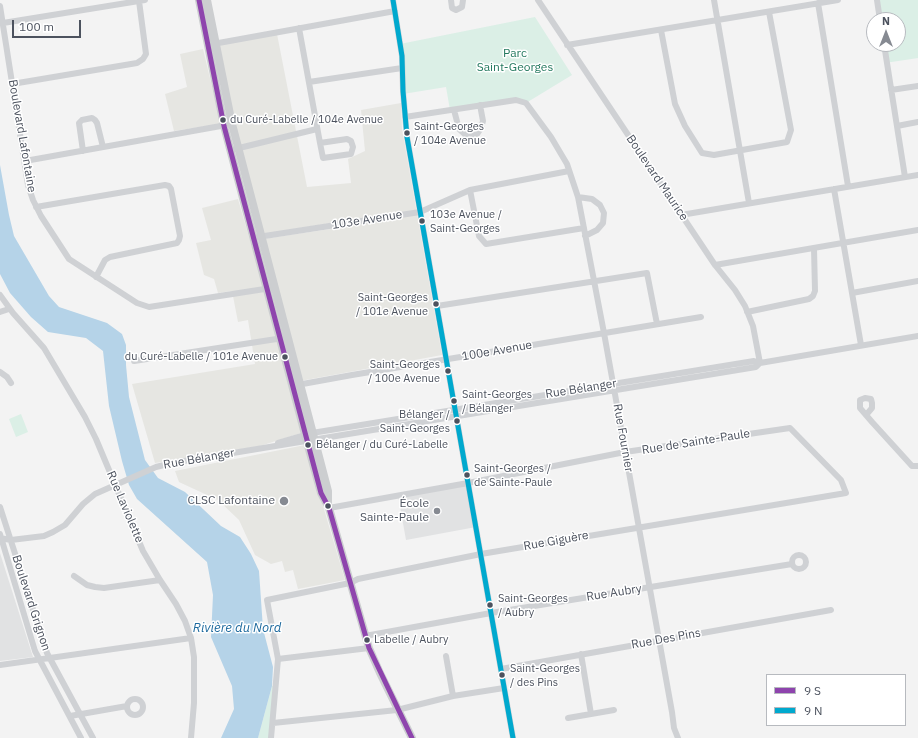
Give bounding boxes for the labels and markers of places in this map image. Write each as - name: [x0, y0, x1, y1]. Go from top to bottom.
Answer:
- place label: du Curé-Labelle / 104e Avenue: [230, 113, 383, 127]
- marker: du Curé-Labelle / 104e Avenue: [218, 115, 228, 125]
- place label: Saint-Georges / 104e Avenue: [414, 120, 486, 146]
- marker: Saint-Georges / 104e Avenue: [402, 128, 412, 138]
- place label: 103e Avenue / Saint-Georges: [430, 208, 502, 234]
- marker: 103e Avenue / Saint-Georges: [417, 216, 427, 226]
- place label: Saint-Georges / 101e Avenue: [356, 291, 428, 317]
- marker: Saint-Georges / 101e Avenue: [431, 299, 441, 309]
- place label: du Curé-Labelle / 101e Avenue: [125, 350, 278, 364]
- marker: du Curé-Labelle / 101e Avenue: [280, 352, 290, 362]
- place label: Saint-Georges / 100e Avenue: [368, 358, 440, 384]
- marker: Saint-Georges / 100e Avenue: [443, 366, 453, 376]
- place label: Saint-Georges / Bélanger: [462, 388, 532, 414]
- marker: Saint-Georges / Bélanger: [449, 396, 459, 406]
- place label: Bélanger / Saint-Georges: [380, 408, 450, 434]
- marker: Bélanger / Saint-Georges: [452, 416, 462, 426]
- place label: Bélanger / du Curé-Labelle: [316, 438, 448, 452]
- marker: Bélanger / du Curé-Labelle: [303, 440, 313, 450]
- place label: Saint-Georges / de Sainte-Paule: [474, 462, 552, 488]
- marker: Saint-Georges / de Sainte-Paule: [462, 470, 472, 480]
- place label: CLSC Lafontaine: [187, 494, 275, 508]
- marker: CLSC Lafontaine: [278, 495, 290, 507]
- place label: École Sainte-Paule: [360, 497, 429, 525]
- unlabelled marker: [323, 501, 333, 511]
- marker: École Sainte-Paule: [432, 506, 442, 516]
- place label: Saint-Georges / Aubry: [498, 592, 568, 618]
- marker: Saint-Georges / Aubry: [485, 600, 495, 610]
- place label: Labelle / Aubry: [374, 633, 448, 647]
- marker: Labelle / Aubry: [362, 635, 372, 645]
- place label: Saint-Georges / des Pins: [510, 662, 580, 688]
- marker: Saint-Georges / des Pins: [497, 670, 507, 680]

